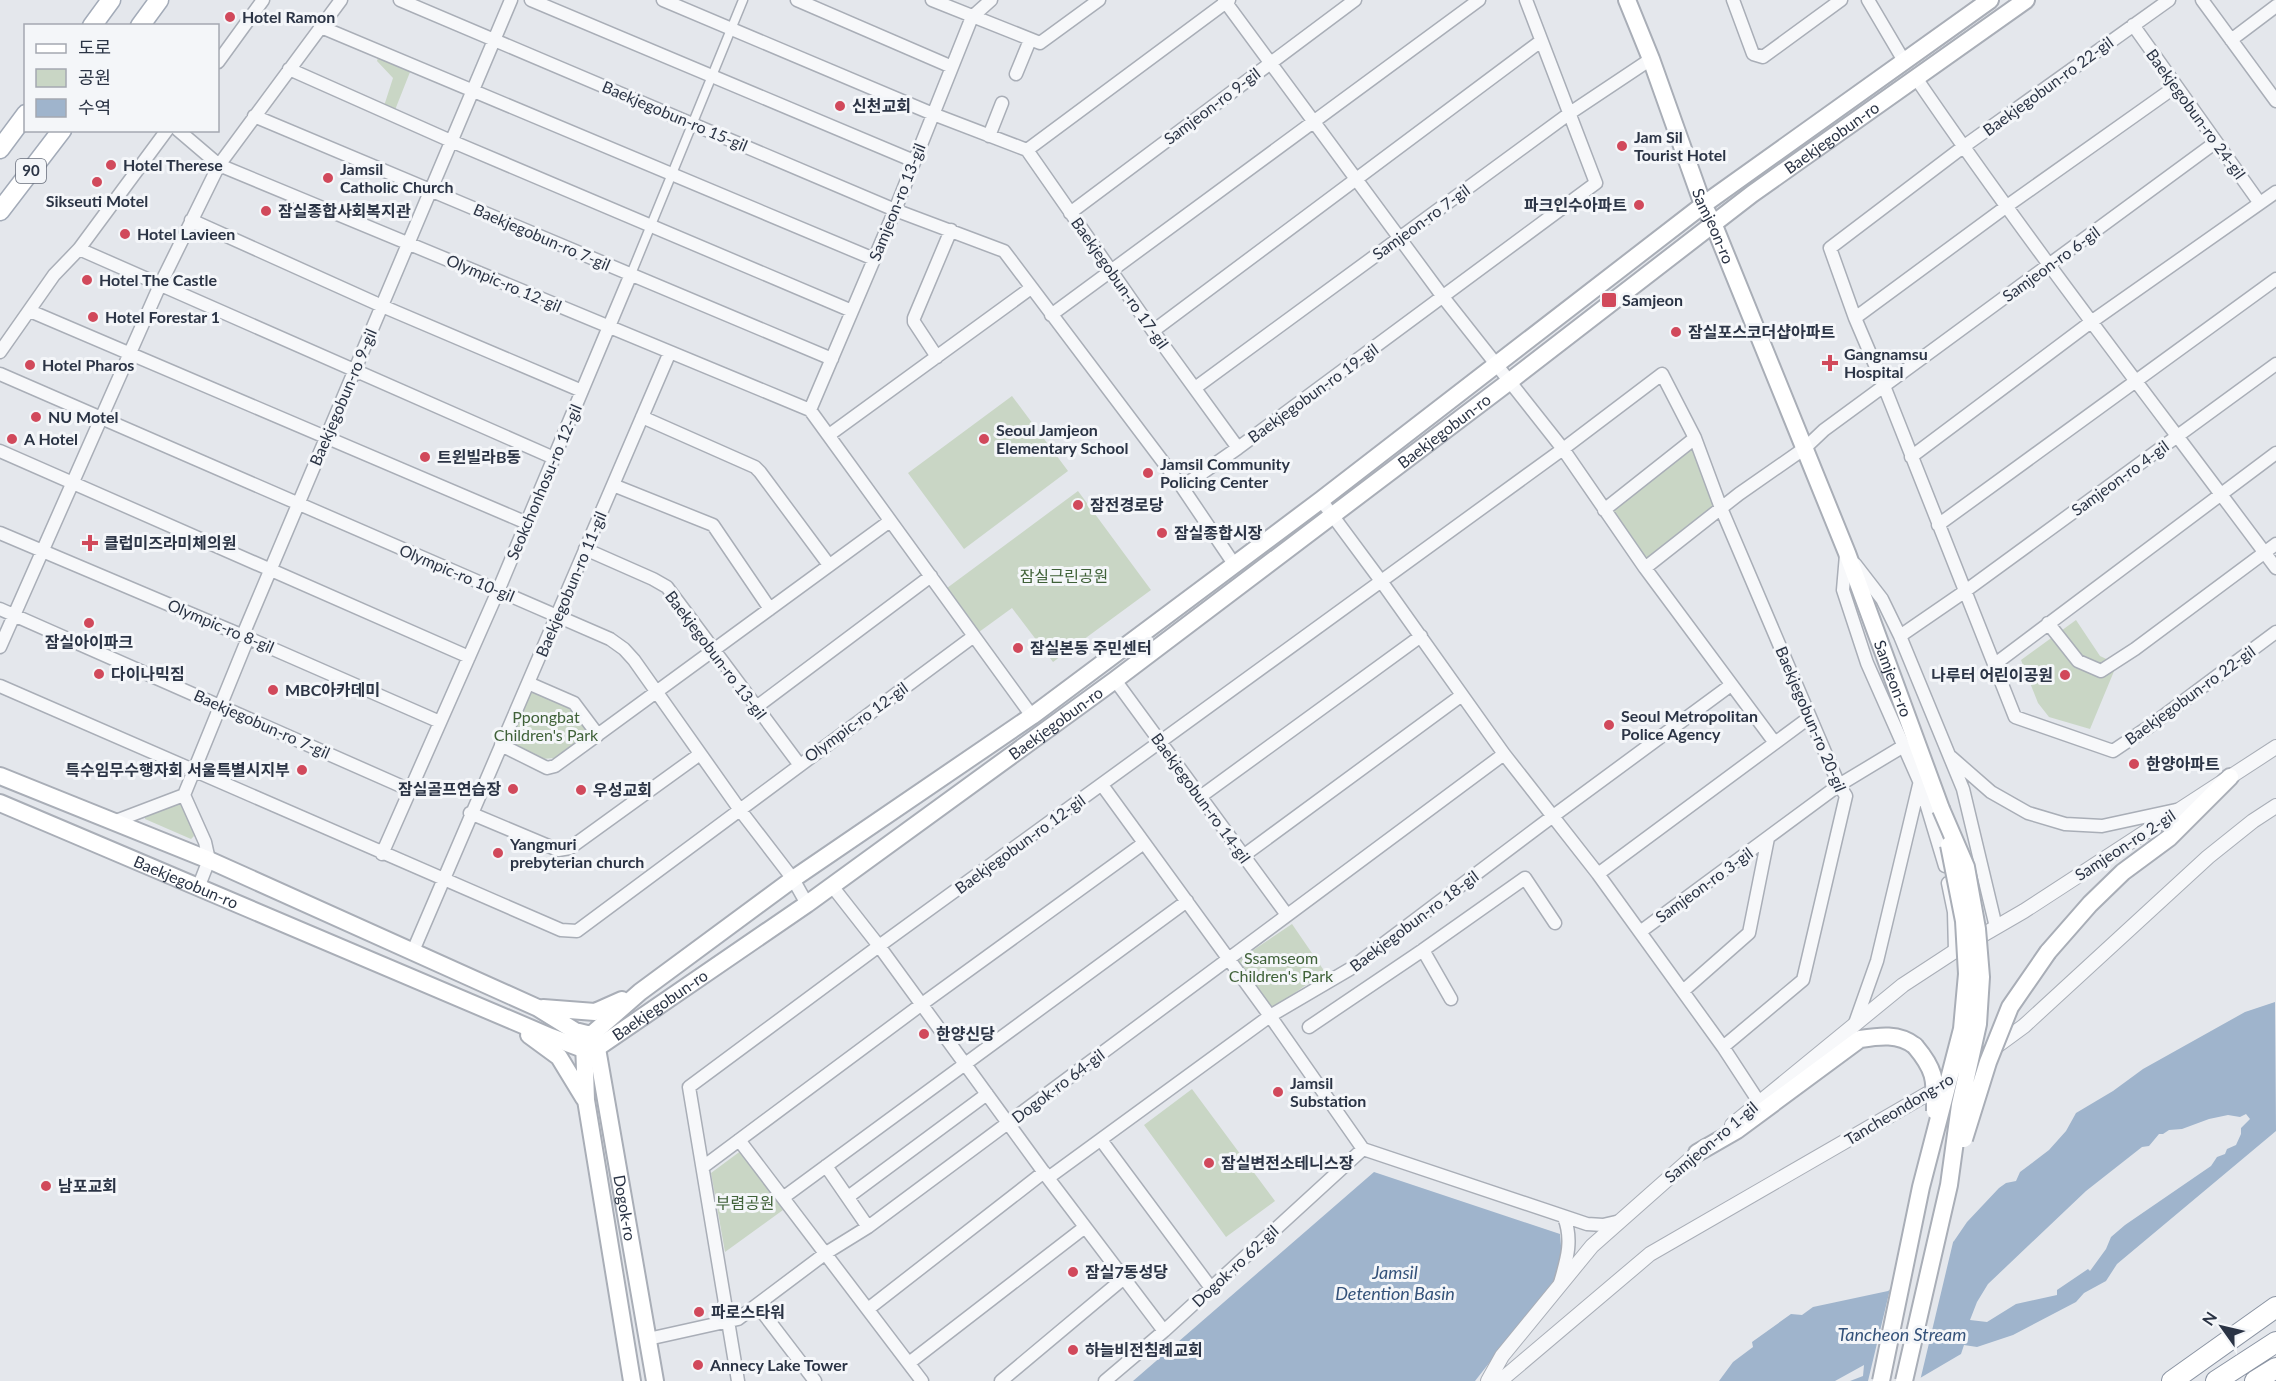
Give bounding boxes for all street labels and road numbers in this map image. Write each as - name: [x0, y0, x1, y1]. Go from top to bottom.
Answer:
- street label: Baekjegobun-ro 22-gil: [1979, 32, 2116, 139]
- street label: Baekjegobun-ro 24-gil: [2143, 45, 2250, 182]
- street label: Samjeon-ro 9-gil: [1160, 63, 1264, 148]
- street label: Baekjegobun-ro 15-gil: [600, 76, 751, 155]
- street label: Baekjegobun-ro: [1780, 97, 1882, 177]
- street label: Samjeon-ro 13-gil: [864, 140, 929, 263]
- road number: 90: [16, 159, 46, 183]
- street label: Samjeon-ro 7-gil: [1368, 180, 1473, 263]
- street label: Samjeon-ro: [1689, 186, 1738, 266]
- street label: Baekjegobun-ro 7-gil: [471, 199, 614, 274]
- street label: Baekjegobun-ro 17-gil: [1068, 213, 1173, 352]
- street label: Samjeon-ro 6-gil: [1998, 222, 2103, 305]
- street label: Olympic-ro 12-gil: [444, 250, 565, 315]
- street label: Baekjegobun-ro 9-gil: [305, 325, 380, 468]
- street label: Baekjegobun-ro 19-gil: [1244, 339, 1381, 446]
- street label: Baekjegobun-ro: [1393, 389, 1494, 472]
- street label: Seokchonhosu-ro 12-gil: [502, 401, 585, 563]
- street label: Samjeon-ro 4-gil: [2067, 436, 2172, 519]
- street label: Baekjegobun-ro 11-gil: [531, 508, 610, 659]
- street label: Olympic-ro 10-gil: [397, 540, 518, 605]
- street label: Baekjegobun-ro 13-gil: [662, 587, 771, 723]
- street label: Olympic-ro 8-gil: [165, 595, 277, 657]
- street label: Samjeon-ro: [1871, 637, 1916, 719]
- street label: Baekjegobun-ro 22-gil: [2121, 641, 2258, 748]
- street label: Baekjegobun-ro 20-gil: [1772, 643, 1851, 794]
- street label: Olympic-ro 12-gil: [800, 678, 911, 765]
- street label: Baekjegobun-ro: [1005, 682, 1106, 763]
- street label: Baekjegobun-ro 7-gil: [191, 685, 333, 762]
- street label: Baekjegobun-ro 14-gil: [1148, 729, 1255, 866]
- street label: Baekjegobun-ro 12-gil: [951, 790, 1088, 897]
- street label: Samjeon-ro 2-gil: [2071, 805, 2178, 884]
- street label: Samjeon-ro 3-gil: [1651, 843, 1756, 926]
- street label: Baekjegobun-ro: [131, 851, 241, 912]
- street label: Baekjegobun-ro 18-gil: [1346, 866, 1482, 975]
- street label: Baekjegobun-ro: [608, 965, 711, 1044]
- street label: Dogok-ro 64-gil: [1008, 1045, 1108, 1127]
- street label: Tancheondong-ro: [1841, 1069, 1956, 1148]
- street label: Samjeon-ro 1-gil: [1660, 1097, 1761, 1186]
- street label: Dogok-ro: [610, 1173, 640, 1242]
- street label: Dogok-ro 62-gil: [1188, 1221, 1282, 1310]

